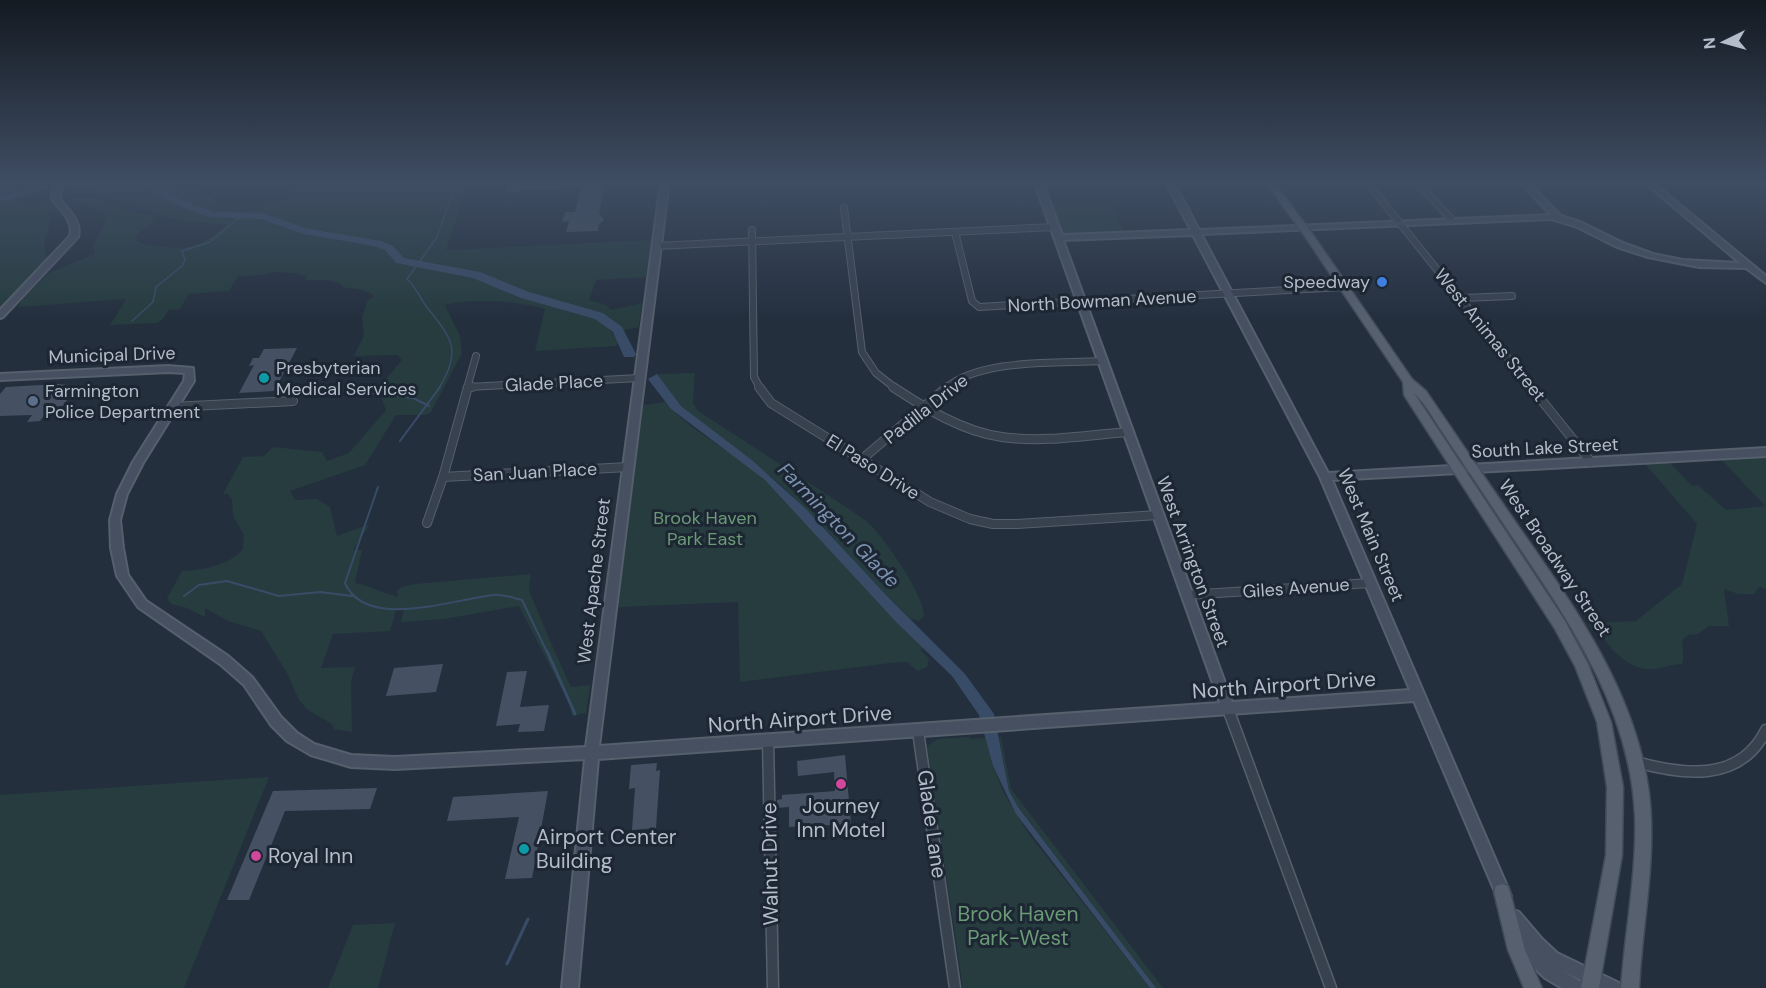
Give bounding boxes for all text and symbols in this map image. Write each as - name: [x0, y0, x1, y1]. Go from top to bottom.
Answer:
- north arrow: [1694, 12, 1754, 72]
- text: N: [1699, 37, 1721, 50]
- street label: West Animas Street: [1429, 264, 1551, 406]
- place label: Speedway: [1284, 270, 1370, 294]
- marker: Speedway: [1375, 275, 1389, 289]
- street label: North Bowman Avenue: [1007, 284, 1197, 318]
- street label: Municipal Drive: [48, 341, 176, 369]
- place label: Presbyterian Medical Services: [276, 356, 417, 401]
- street label: Glade Place: [504, 368, 604, 398]
- street label: Padilla Drive: [879, 369, 973, 449]
- marker: Presbyterian Medical Services: [257, 371, 271, 385]
- place label: Farmington Police Department: [45, 379, 200, 424]
- marker: Farmington Police Department: [26, 394, 40, 408]
- street label: El Paso Drive: [822, 429, 924, 505]
- street label: South Lake Street: [1471, 432, 1619, 464]
- street label: San Juan Place: [472, 457, 598, 487]
- water label: Farmington Glade: [773, 457, 905, 593]
- street label: West Main Street: [1332, 465, 1410, 605]
- street label: West Arrington Street: [1151, 473, 1235, 651]
- street label: West Broadway Street: [1493, 475, 1617, 641]
- street label: West Apache Street: [572, 497, 616, 665]
- park label: Brook Haven Park East: [653, 506, 757, 551]
- street label: Giles Avenue: [1242, 572, 1350, 604]
- street label: North Airport Drive: [1191, 665, 1377, 705]
- street label: North Airport Drive: [707, 699, 893, 739]
- street label: Glade Lane: [911, 768, 953, 880]
- marker: Journey Inn Motel: [834, 777, 848, 791]
- place label: Journey Inn Motel: [797, 792, 885, 844]
- street label: Walnut Drive: [755, 802, 785, 926]
- place label: Airport Center Building: [536, 823, 677, 875]
- place label: Royal Inn: [268, 842, 353, 870]
- marker: Airport Center Building: [517, 842, 531, 856]
- marker: Royal Inn: [249, 849, 263, 863]
- park label: Brook Haven Park-West: [958, 900, 1078, 952]

